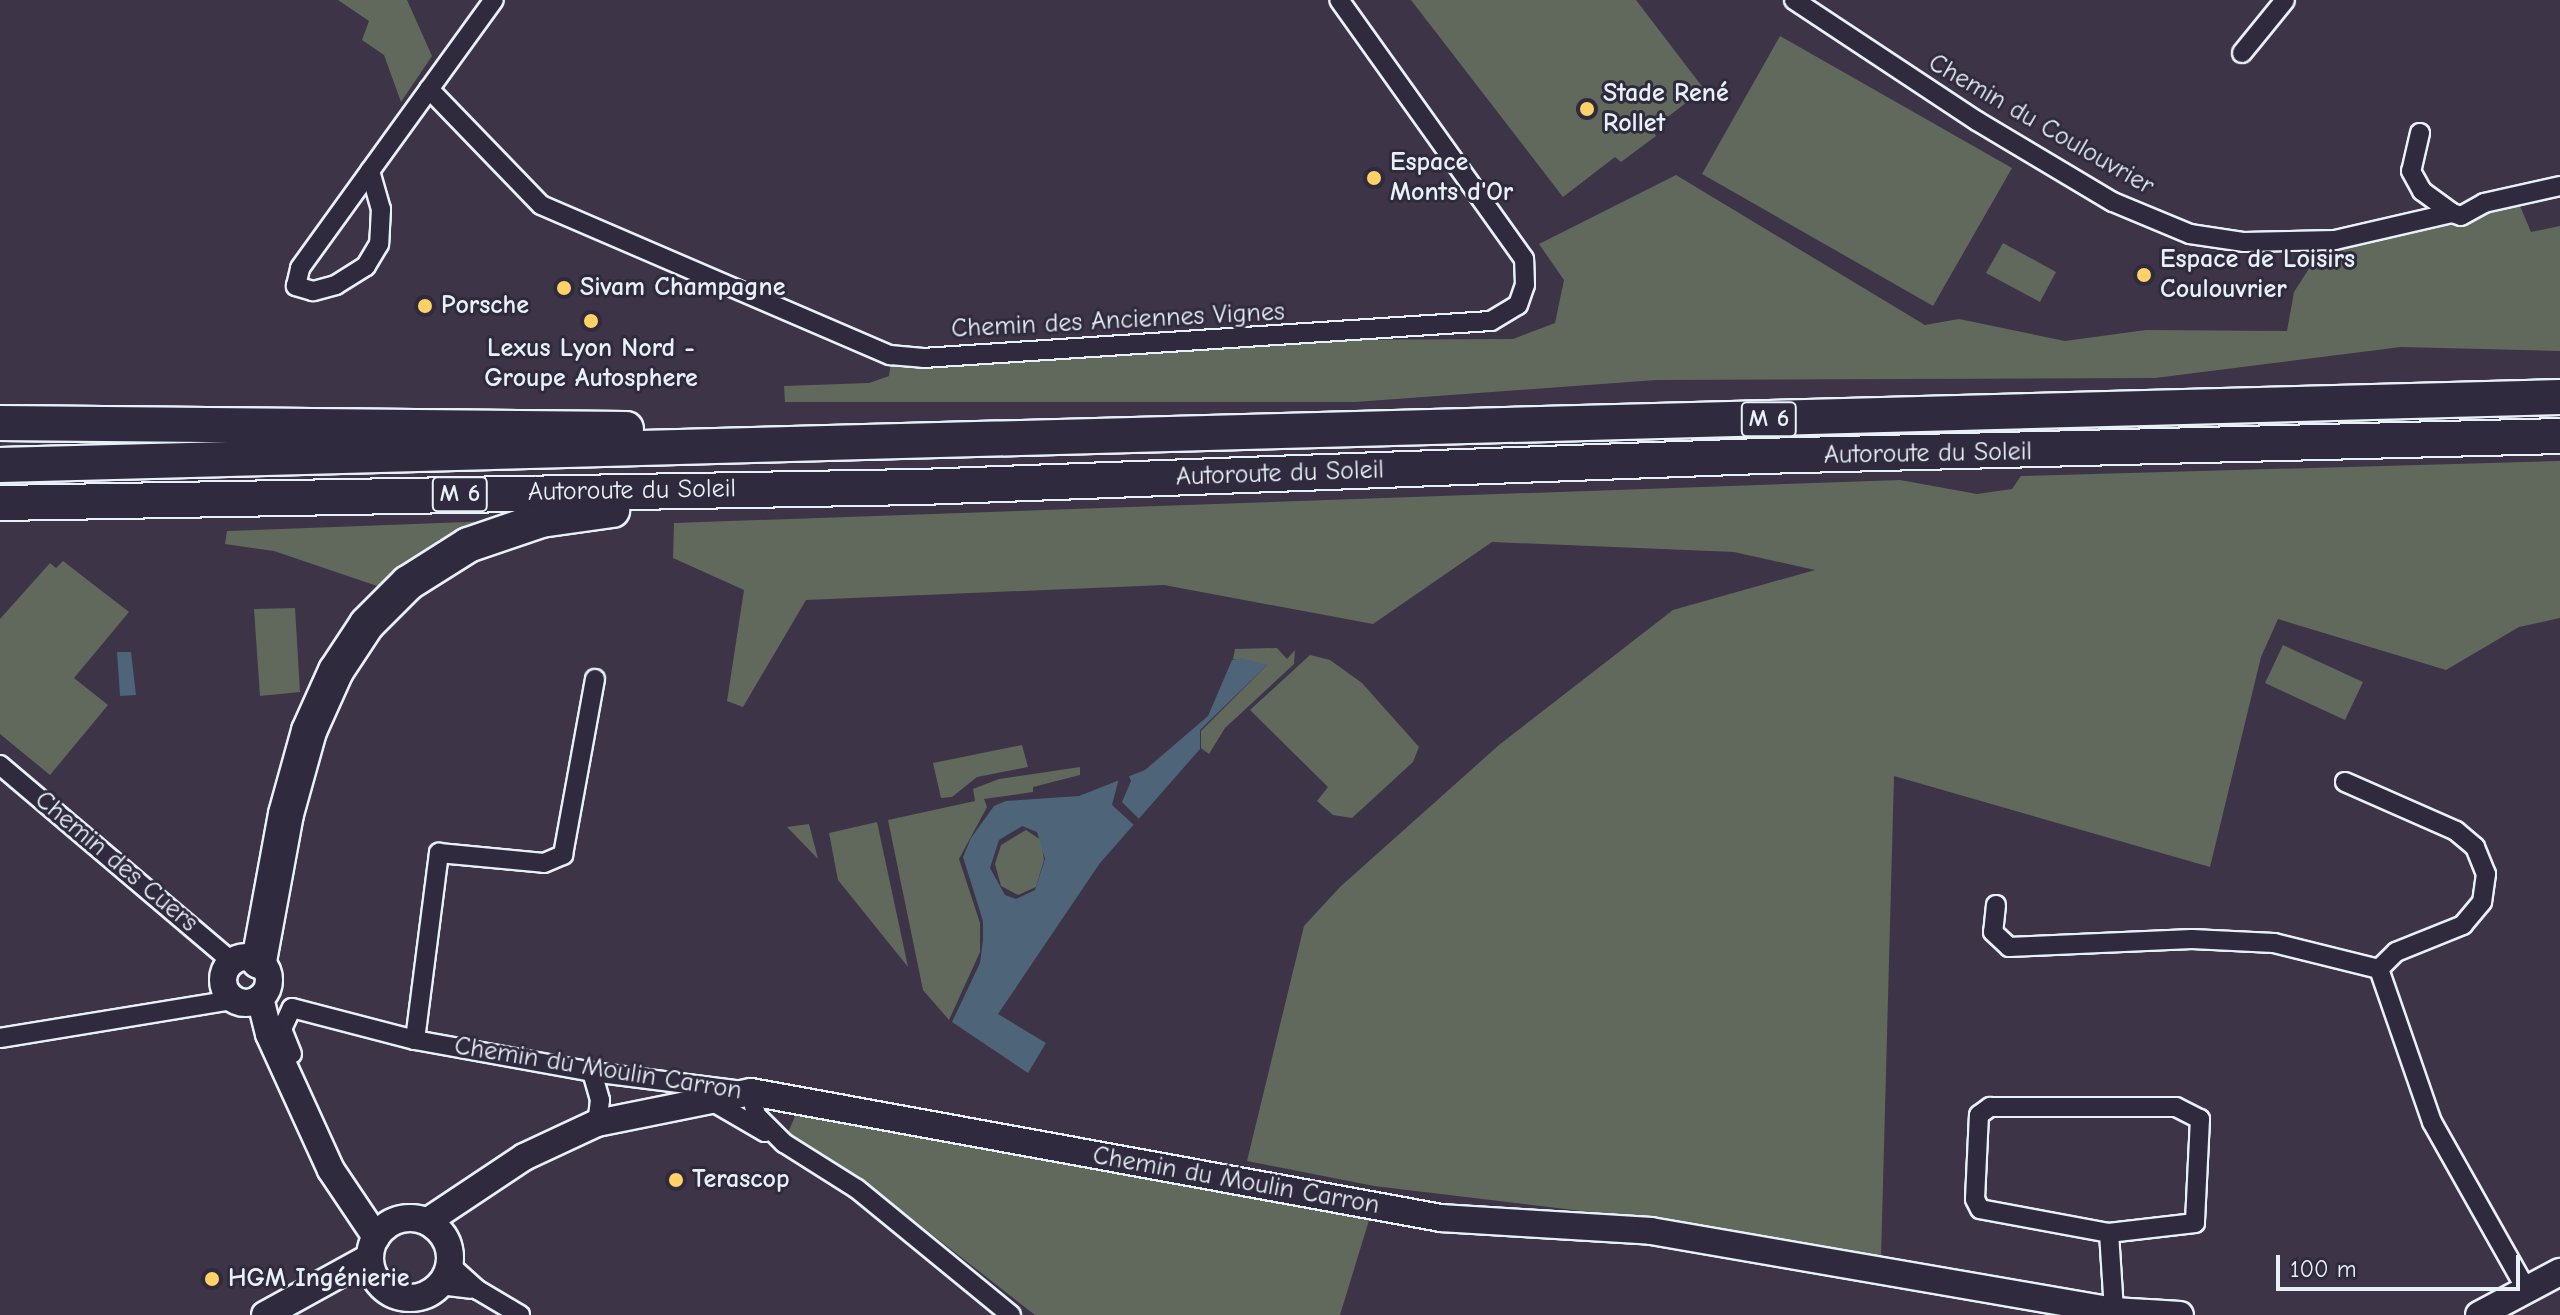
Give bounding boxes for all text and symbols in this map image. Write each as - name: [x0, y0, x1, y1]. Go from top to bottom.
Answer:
- street label: Chemin du Coulouvrier: [1923, 48, 2159, 202]
- place label: Stade René Rollet: [1603, 78, 1729, 140]
- marker: Stade René Rollet: [1578, 100, 1596, 118]
- place label: Espace Monts d'Or: [1390, 147, 1513, 208]
- marker: Espace Monts d'Or: [1365, 169, 1383, 187]
- place label: Espace de Loisirs Coulouvrier: [2160, 244, 2355, 306]
- marker: Espace de Loisirs Coulouvrier: [2135, 266, 2153, 284]
- place label: Sivam Champagne: [580, 272, 785, 304]
- marker: Sivam Champagne: [555, 279, 573, 297]
- place label: Porsche: [441, 290, 529, 322]
- marker: Porsche: [416, 297, 434, 315]
- street label: Chemin des Anciennes Vignes: [951, 297, 1285, 345]
- marker: Lexus Lyon Nord - Groupe Autosphere: [582, 312, 600, 330]
- place label: Lexus Lyon Nord - Groupe Autosphere: [484, 333, 698, 394]
- road number: M 6: [1739, 399, 1799, 439]
- street label: Autoroute du Soleil: [1824, 437, 2032, 471]
- street label: Autoroute du Soleil: [1175, 455, 1385, 493]
- road number: M 6: [430, 474, 490, 514]
- street label: Autoroute du Soleil: [528, 474, 736, 508]
- street label: Chemin des Cuers: [28, 785, 204, 939]
- street label: Chemin du Moulin Carron: [452, 1031, 744, 1107]
- street label: Chemin du Moulin Carron: [1090, 1140, 1382, 1222]
- place label: Terascop: [692, 1164, 789, 1196]
- marker: Terascop: [667, 1171, 685, 1189]
- scale bar: [2280, 1239, 2524, 1289]
- text: 100 m: [2290, 1255, 2357, 1283]
- place label: HGM Ingénierie: [228, 1263, 410, 1295]
- marker: HGM Ingénierie: [203, 1270, 221, 1288]

